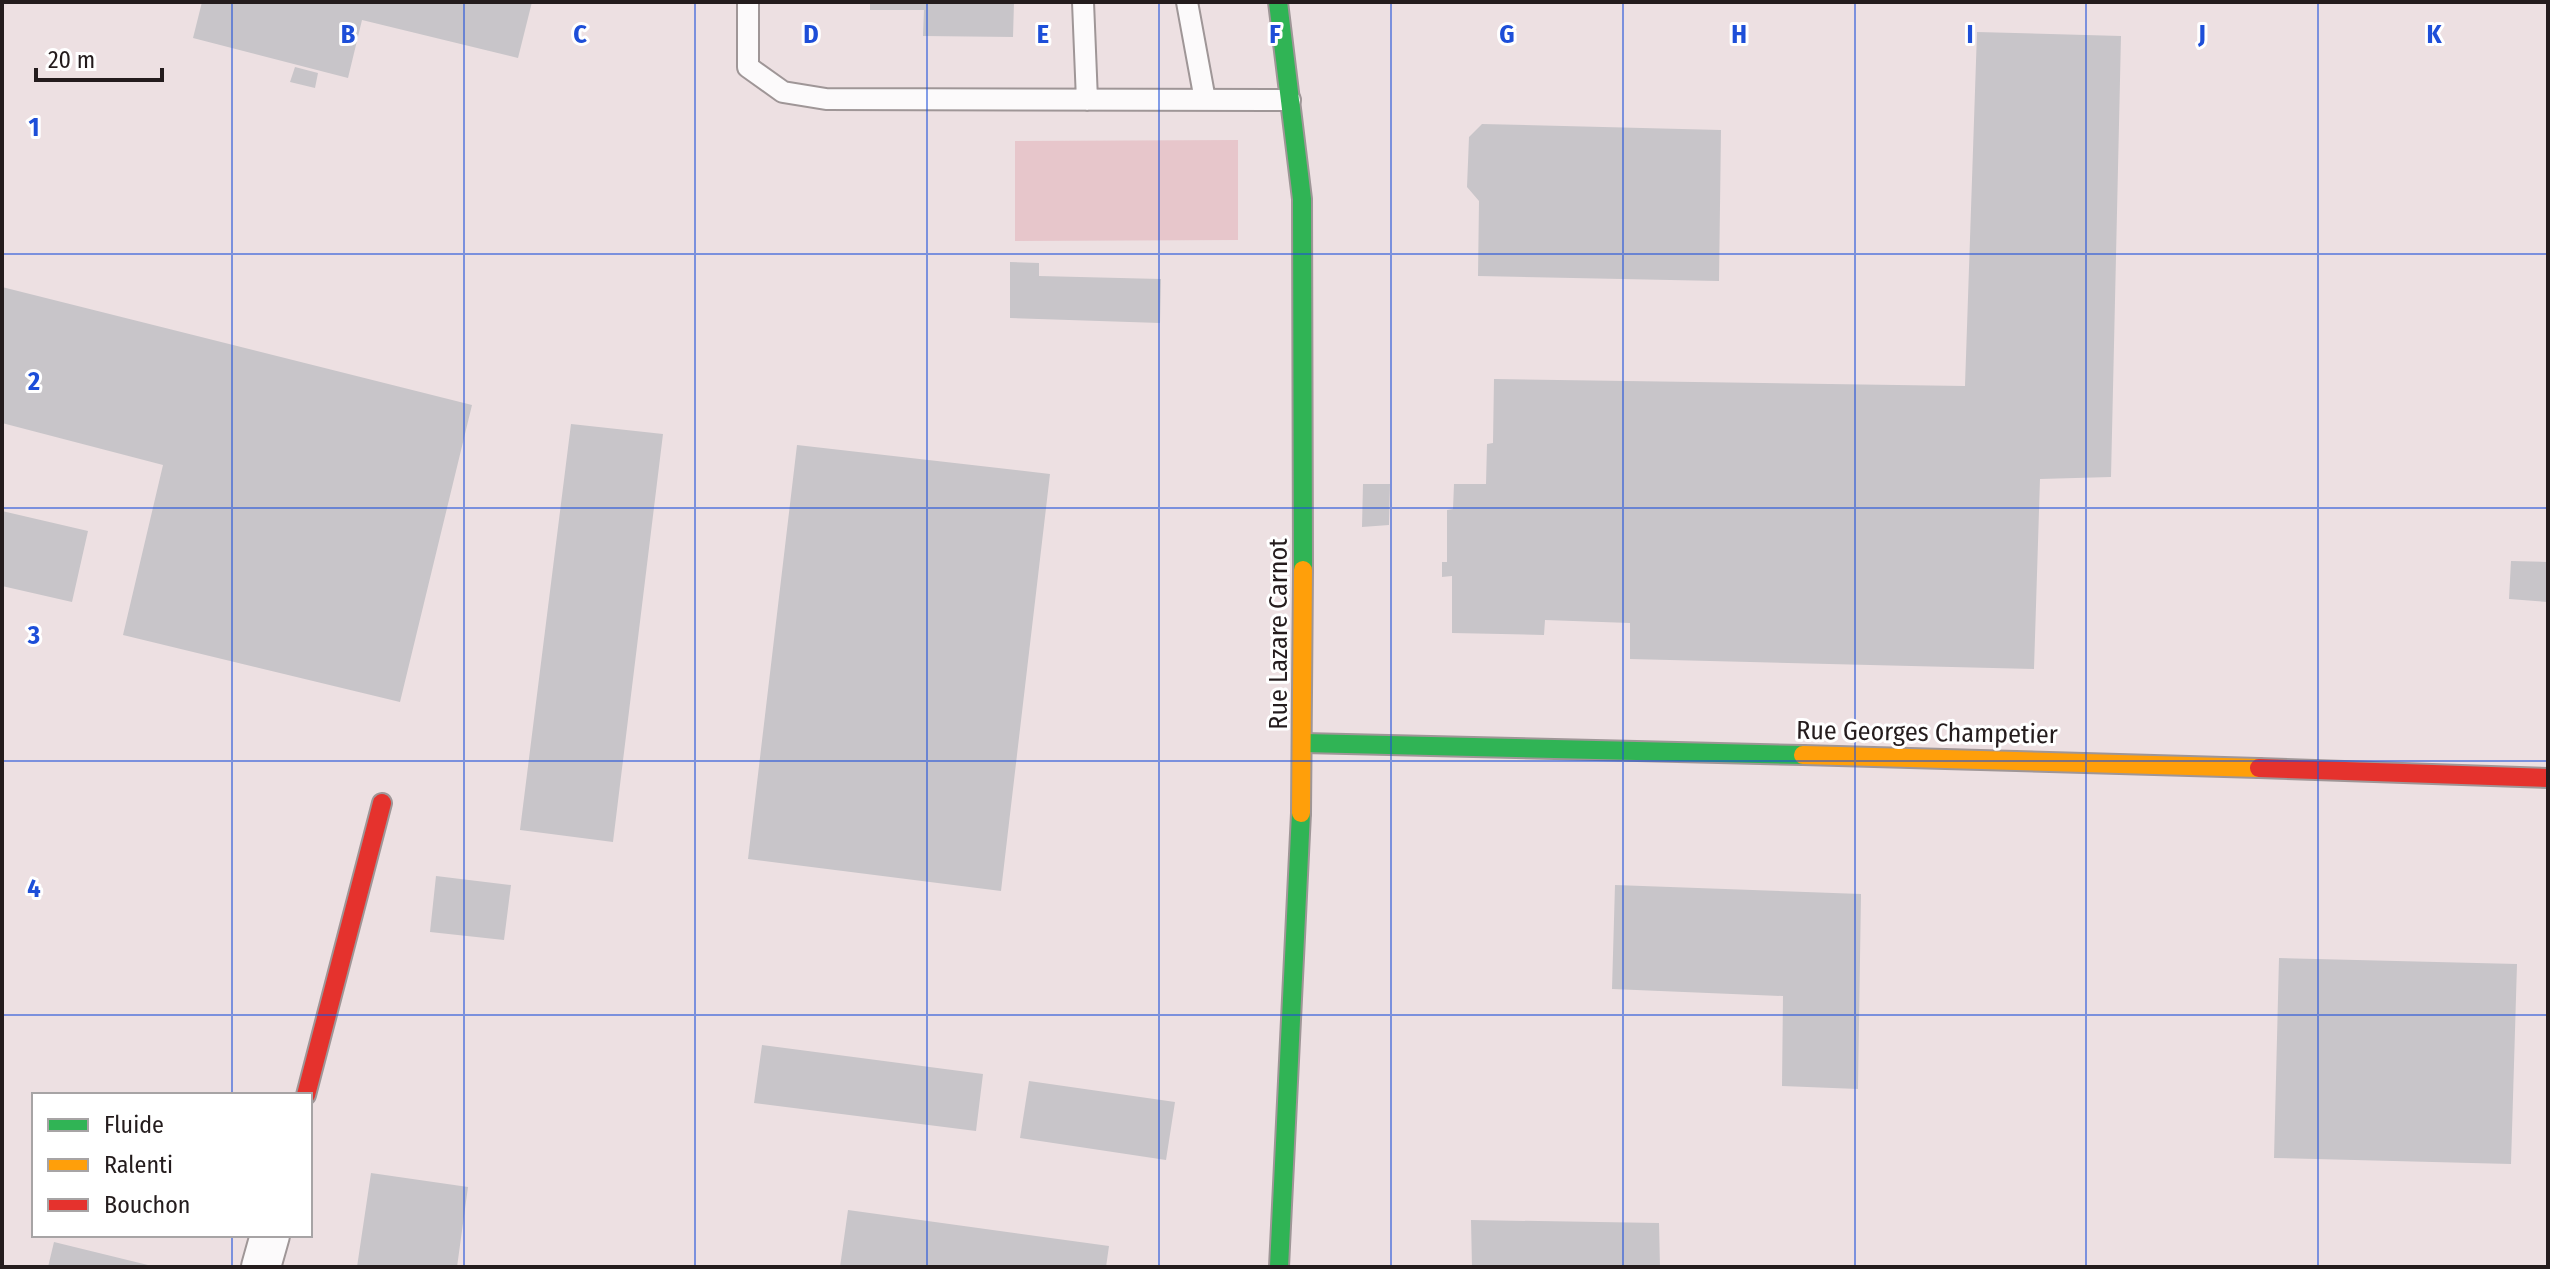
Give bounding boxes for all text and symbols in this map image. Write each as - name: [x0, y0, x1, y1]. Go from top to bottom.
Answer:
- text: B: [341, 19, 356, 50]
- text: C: [573, 19, 587, 50]
- text: D: [803, 19, 819, 50]
- text: E: [1037, 19, 1049, 50]
- text: F: [1269, 19, 1281, 50]
- text: G: [1499, 19, 1515, 50]
- text: H: [1731, 19, 1747, 50]
- text: I: [1967, 19, 1974, 50]
- text: J: [2197, 19, 2206, 50]
- text: K: [2426, 19, 2442, 50]
- scale bar: [36, 32, 162, 82]
- text: 20 m: [48, 46, 95, 74]
- text: 1: [29, 112, 40, 143]
- text: 2: [27, 366, 40, 397]
- street label: Rue Lazare Carnot: [1263, 538, 1294, 730]
- text: 3: [27, 620, 40, 651]
- street label: Rue Georges Champetier: [1796, 715, 2058, 750]
- text: 4: [27, 873, 41, 904]
- legend: [32, 1093, 312, 1237]
- text: Fluide: [104, 1111, 164, 1139]
- text: Ralenti: [104, 1151, 173, 1179]
- text: Bouchon: [104, 1191, 191, 1219]

